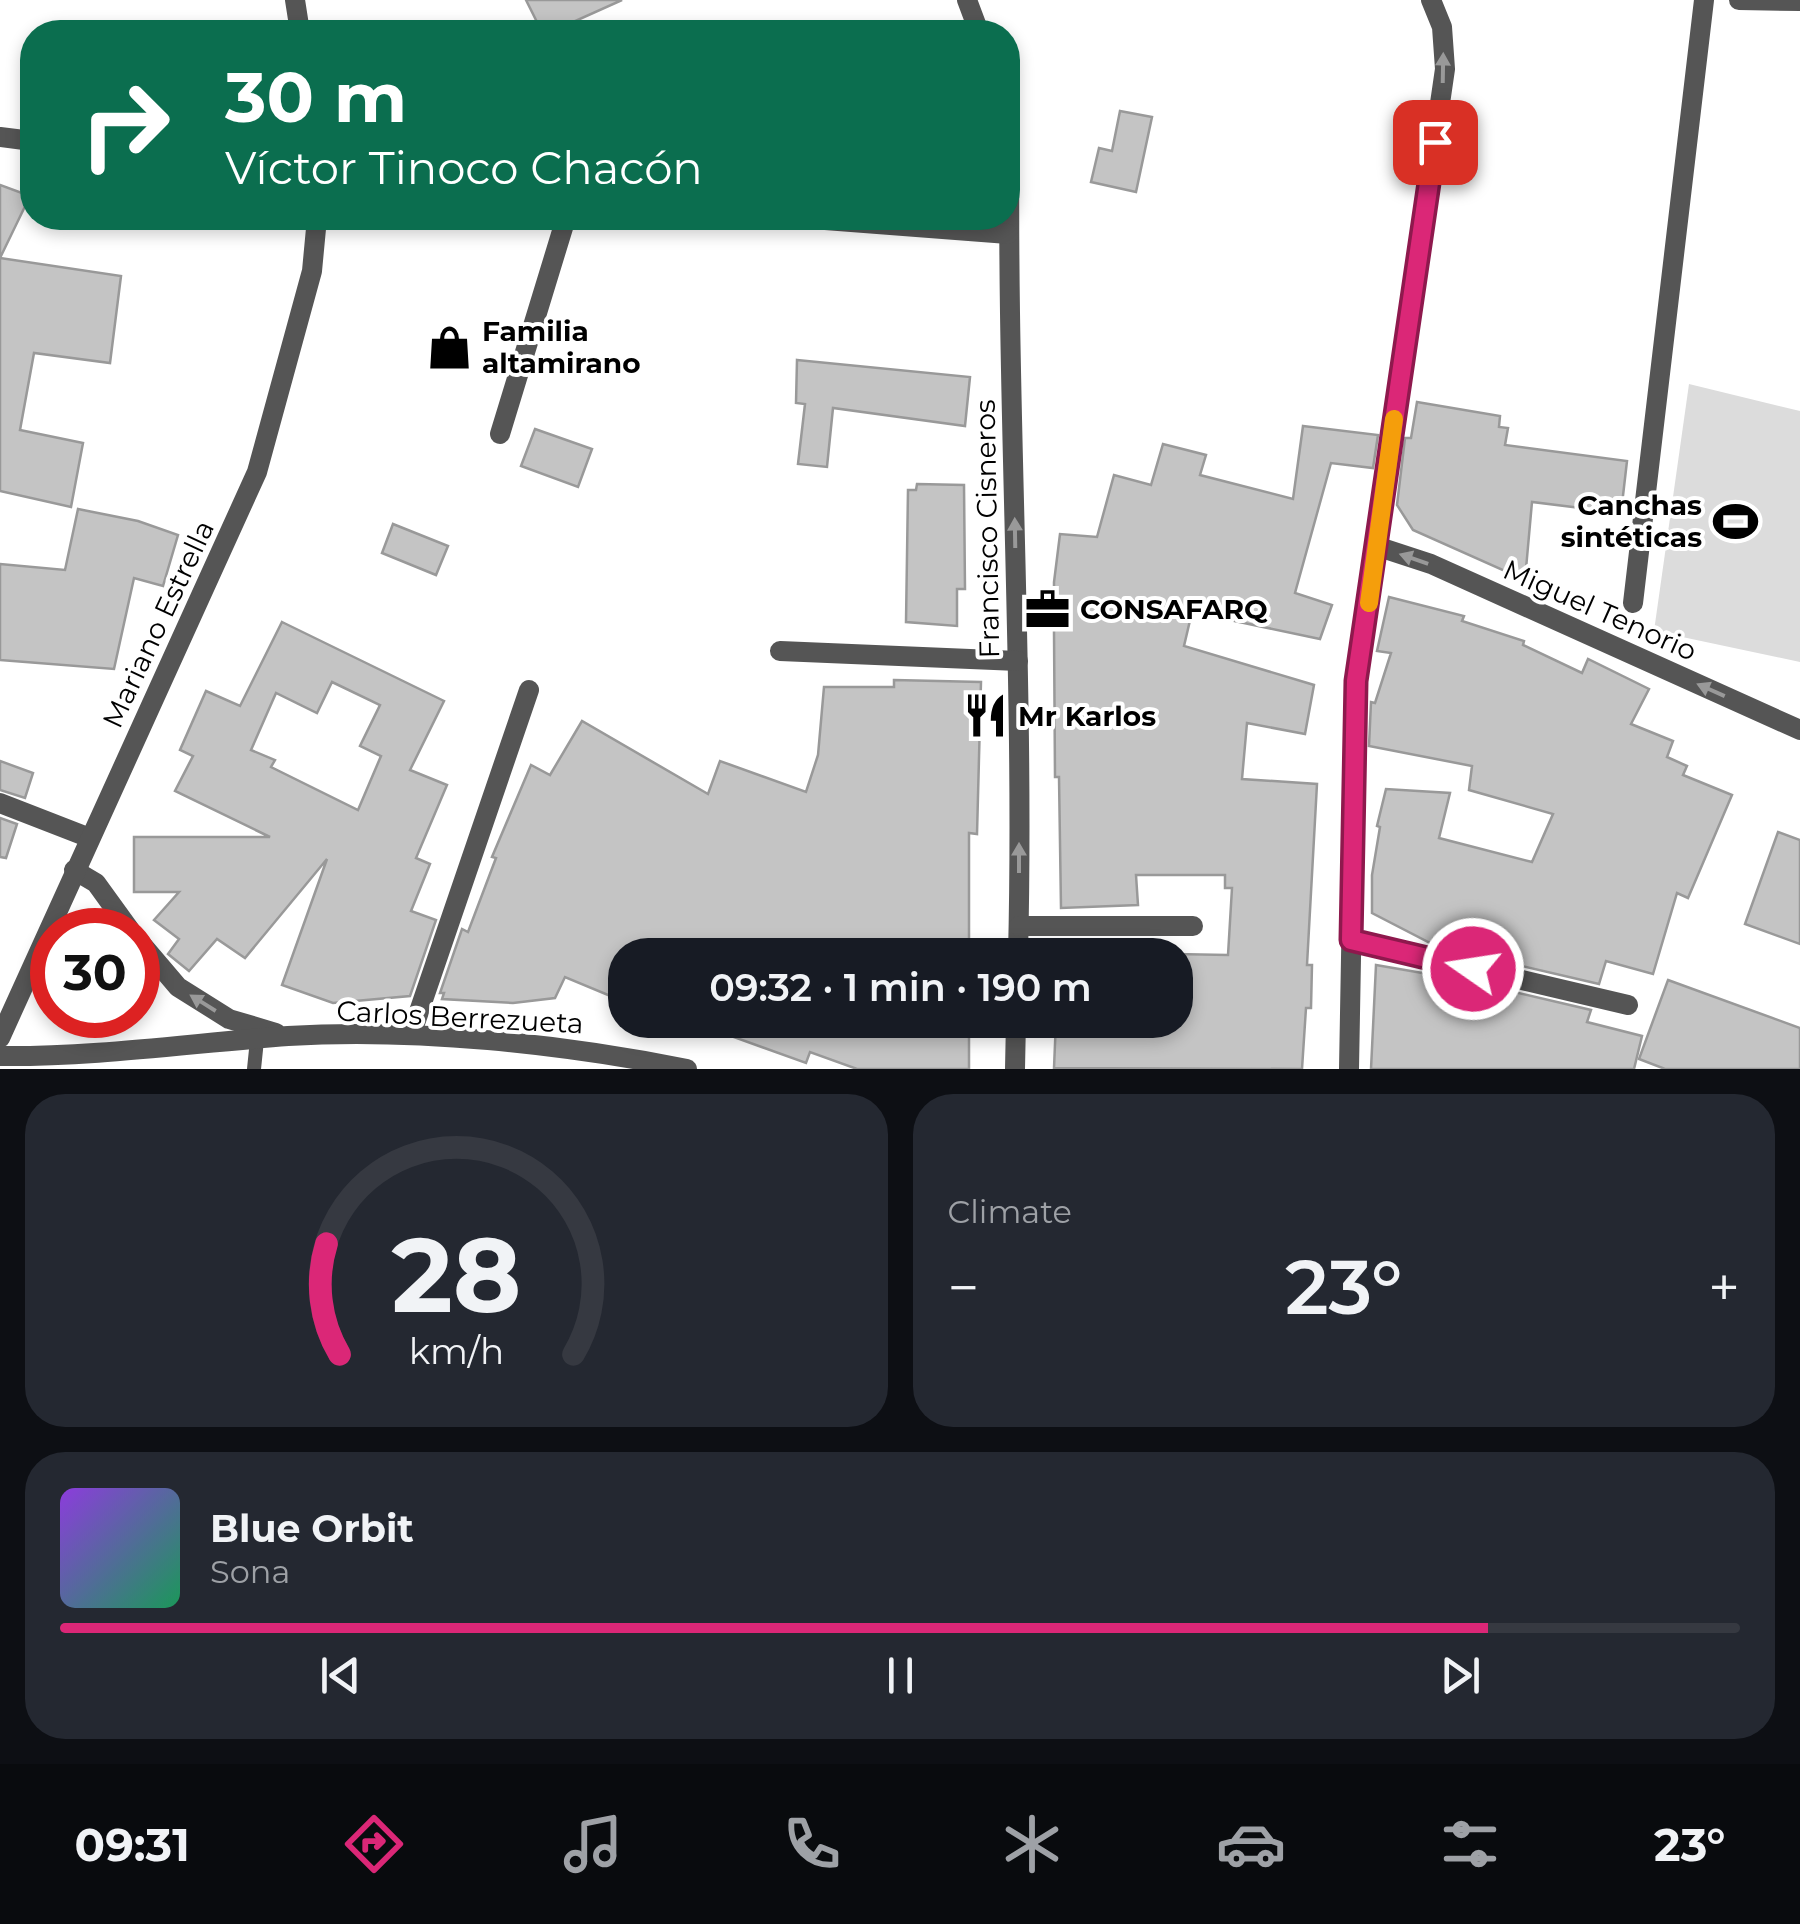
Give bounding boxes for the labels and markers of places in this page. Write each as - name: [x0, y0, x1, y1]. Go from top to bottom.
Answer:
- pin: [1393, 100, 1478, 185]
- place label: Familia altamirano: [482, 314, 641, 380]
- shop icon: Familia altamirano: [425, 323, 473, 371]
- place label: Canchas sintéticas: [1561, 488, 1702, 554]
- sports icon: Canchas sintéticas: [1711, 497, 1759, 545]
- office icon: CONSAFARQ: [1023, 585, 1071, 633]
- place label: CONSAFARQ: [1080, 592, 1268, 626]
- restaurant icon: Mr Karlos: [961, 692, 1009, 740]
- place label: Mr Karlos: [1018, 699, 1156, 733]

